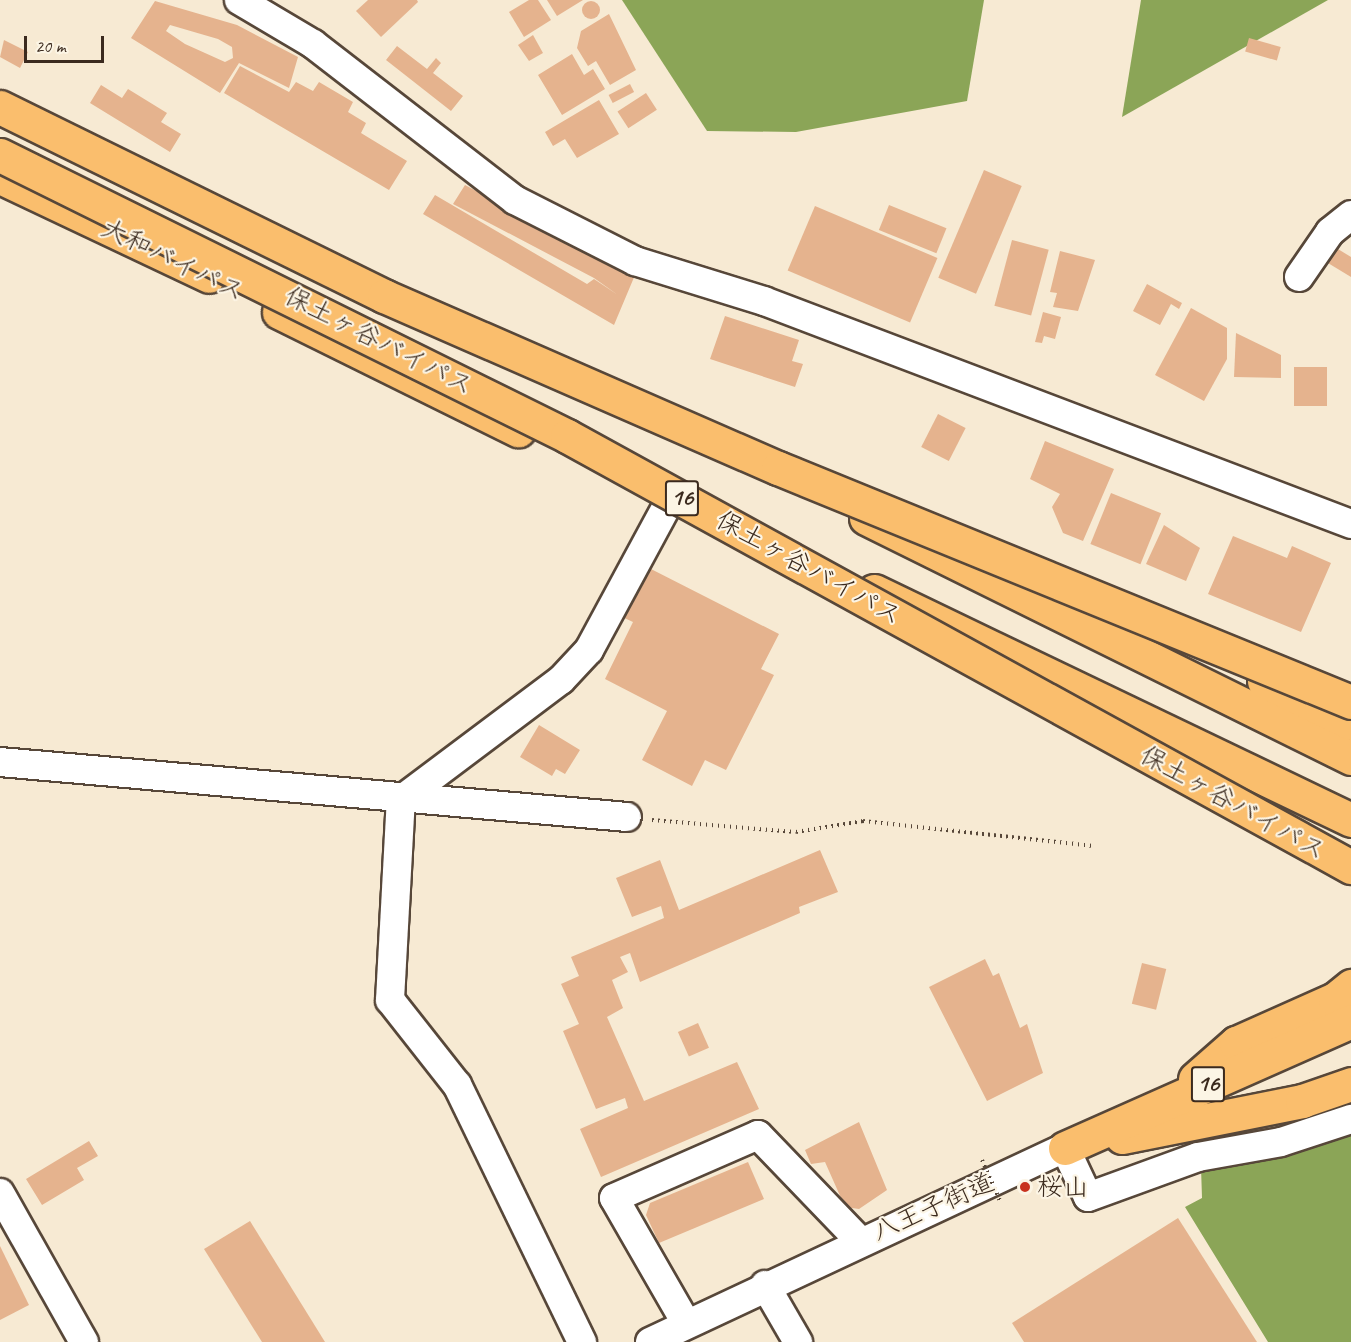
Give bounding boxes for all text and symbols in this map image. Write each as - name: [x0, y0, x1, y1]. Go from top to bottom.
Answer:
- scale bar: [27, 24, 106, 62]
- text: 20 m: [35, 35, 66, 57]
- street label: 大和バイパス: [96, 212, 250, 308]
- street label: 保土ヶ谷バイパス: [279, 280, 479, 402]
- road number: 16: [664, 477, 700, 519]
- street label: 保土ヶ谷バイパス: [710, 504, 908, 632]
- street label: 保土ヶ谷バイパス: [1134, 739, 1332, 867]
- road number: 16: [1190, 1063, 1226, 1105]
- street label: 八王子街道: [867, 1166, 999, 1248]
- place label: 桜山: [1037, 1171, 1089, 1203]
- marker: 桜山: [1018, 1180, 1032, 1194]

